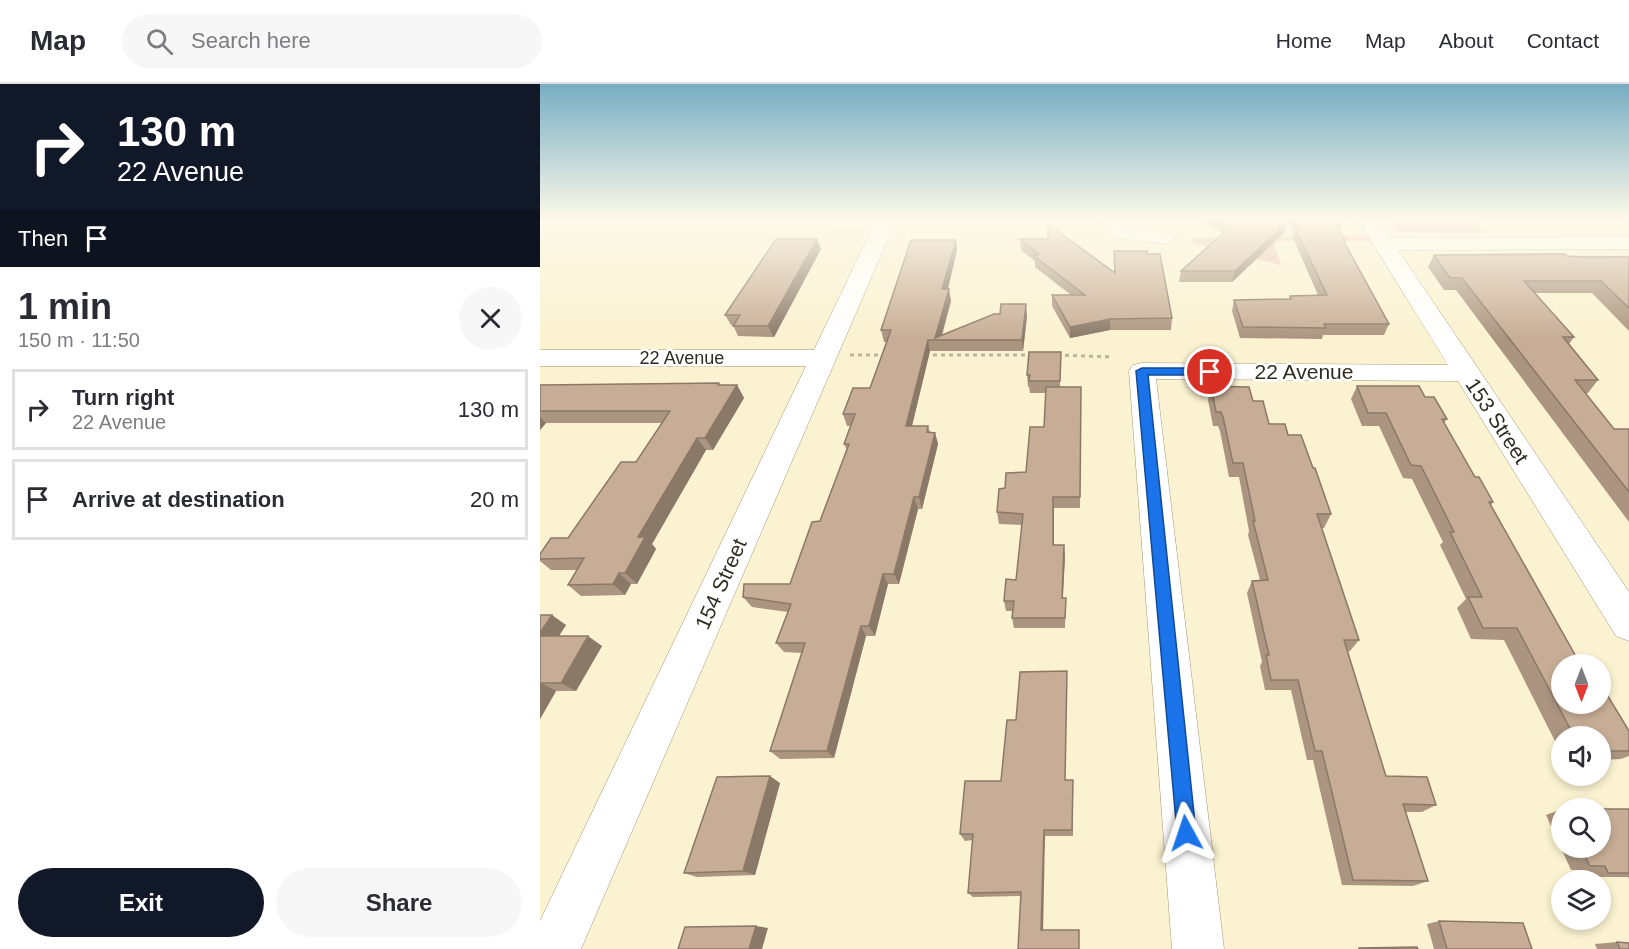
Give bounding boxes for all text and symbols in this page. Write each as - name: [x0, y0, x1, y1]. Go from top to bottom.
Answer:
- search box: [122, 14, 542, 68]
- text: Map: [30, 25, 86, 56]
- icon: search: [143, 25, 176, 58]
- text: Search here: [191, 28, 311, 53]
- text: Home: [1276, 29, 1332, 52]
- text: Map: [1365, 29, 1406, 52]
- text: About: [1439, 29, 1494, 52]
- text: Contact: [1527, 29, 1599, 52]
- icon: right: [18, 108, 96, 186]
- text: 130 m: [117, 108, 236, 155]
- text: 22 Avenue: [117, 157, 244, 187]
- icon: arrive: [80, 222, 113, 255]
- text: Then: [18, 226, 68, 251]
- text: 1 min: [18, 286, 112, 327]
- button: close: [459, 287, 522, 350]
- text: 150 m · 11:50: [18, 329, 140, 351]
- pin: [1184, 346, 1235, 397]
- street label: 22 Avenue: [640, 348, 724, 368]
- icon: arrive: [1193, 355, 1226, 388]
- street label: 22 Avenue: [1255, 360, 1353, 383]
- street label: 153 Street: [1461, 374, 1534, 468]
- text: Turn right: [72, 385, 174, 410]
- icon: right: [21, 393, 54, 426]
- text: 130 m: [458, 397, 519, 422]
- text: 22 Avenue: [72, 411, 166, 433]
- icon: arrive: [21, 483, 54, 516]
- text: Arrive at destination: [72, 487, 285, 512]
- text: 20 m: [470, 487, 519, 512]
- street label: 154 Street: [690, 535, 751, 633]
- north arrow: [1551, 654, 1611, 714]
- map controls: [1551, 654, 1611, 930]
- button: sound: [1551, 726, 1611, 786]
- button: search: [1551, 798, 1611, 858]
- position arrow: [1154, 801, 1218, 865]
- button: Exit: [18, 868, 264, 937]
- button: Share: [276, 868, 522, 937]
- button: layers: [1551, 870, 1611, 930]

